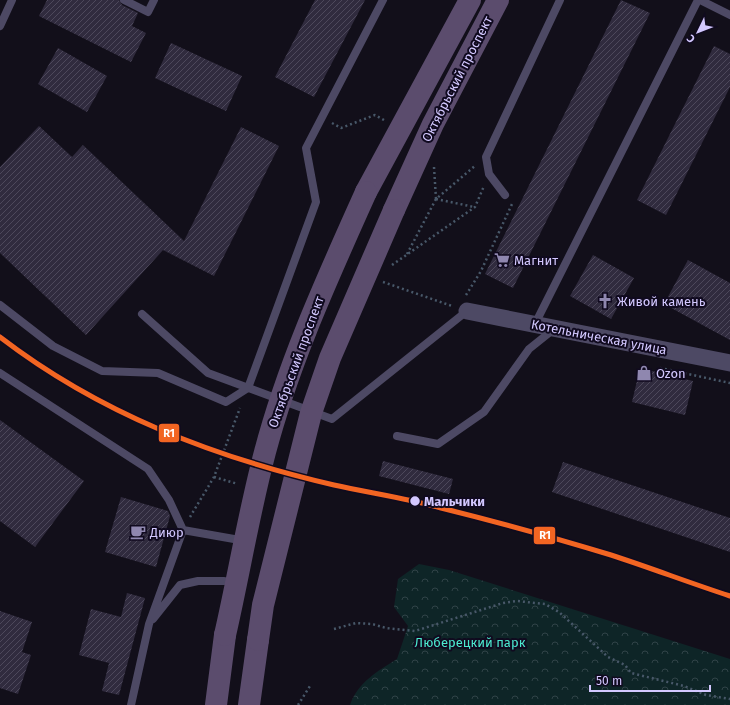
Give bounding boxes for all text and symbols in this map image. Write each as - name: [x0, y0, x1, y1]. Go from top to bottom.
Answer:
- north arrow: [678, 12, 718, 52]
- street label: Октябрьский проспект: [419, 14, 495, 144]
- text: С: [684, 31, 698, 45]
- supermarket icon: Магнит: [493, 251, 511, 269]
- place label: Магнит: [514, 253, 558, 268]
- church icon: Живой камень: [596, 292, 614, 310]
- street label: Октябрьский проспект: [265, 294, 327, 430]
- place label: Живой камень: [617, 294, 706, 309]
- street label: Котельническая улица: [530, 316, 668, 358]
- shop icon: Ozon: [635, 364, 653, 382]
- place label: Ozon: [656, 366, 686, 381]
- line badge: R1: [158, 423, 180, 443]
- text: R1: [163, 427, 175, 440]
- marker: Мальчики: [408, 494, 422, 508]
- place label: Мальчики: [424, 494, 485, 509]
- cafe icon: Диюр: [129, 523, 147, 541]
- place label: Диюр: [149, 525, 184, 540]
- line badge: R1: [533, 526, 556, 545]
- text: R1: [539, 529, 551, 542]
- park label: Люберецкий парк: [415, 635, 526, 650]
- scale bar: [590, 667, 710, 693]
- text: 50 m: [596, 674, 622, 688]

